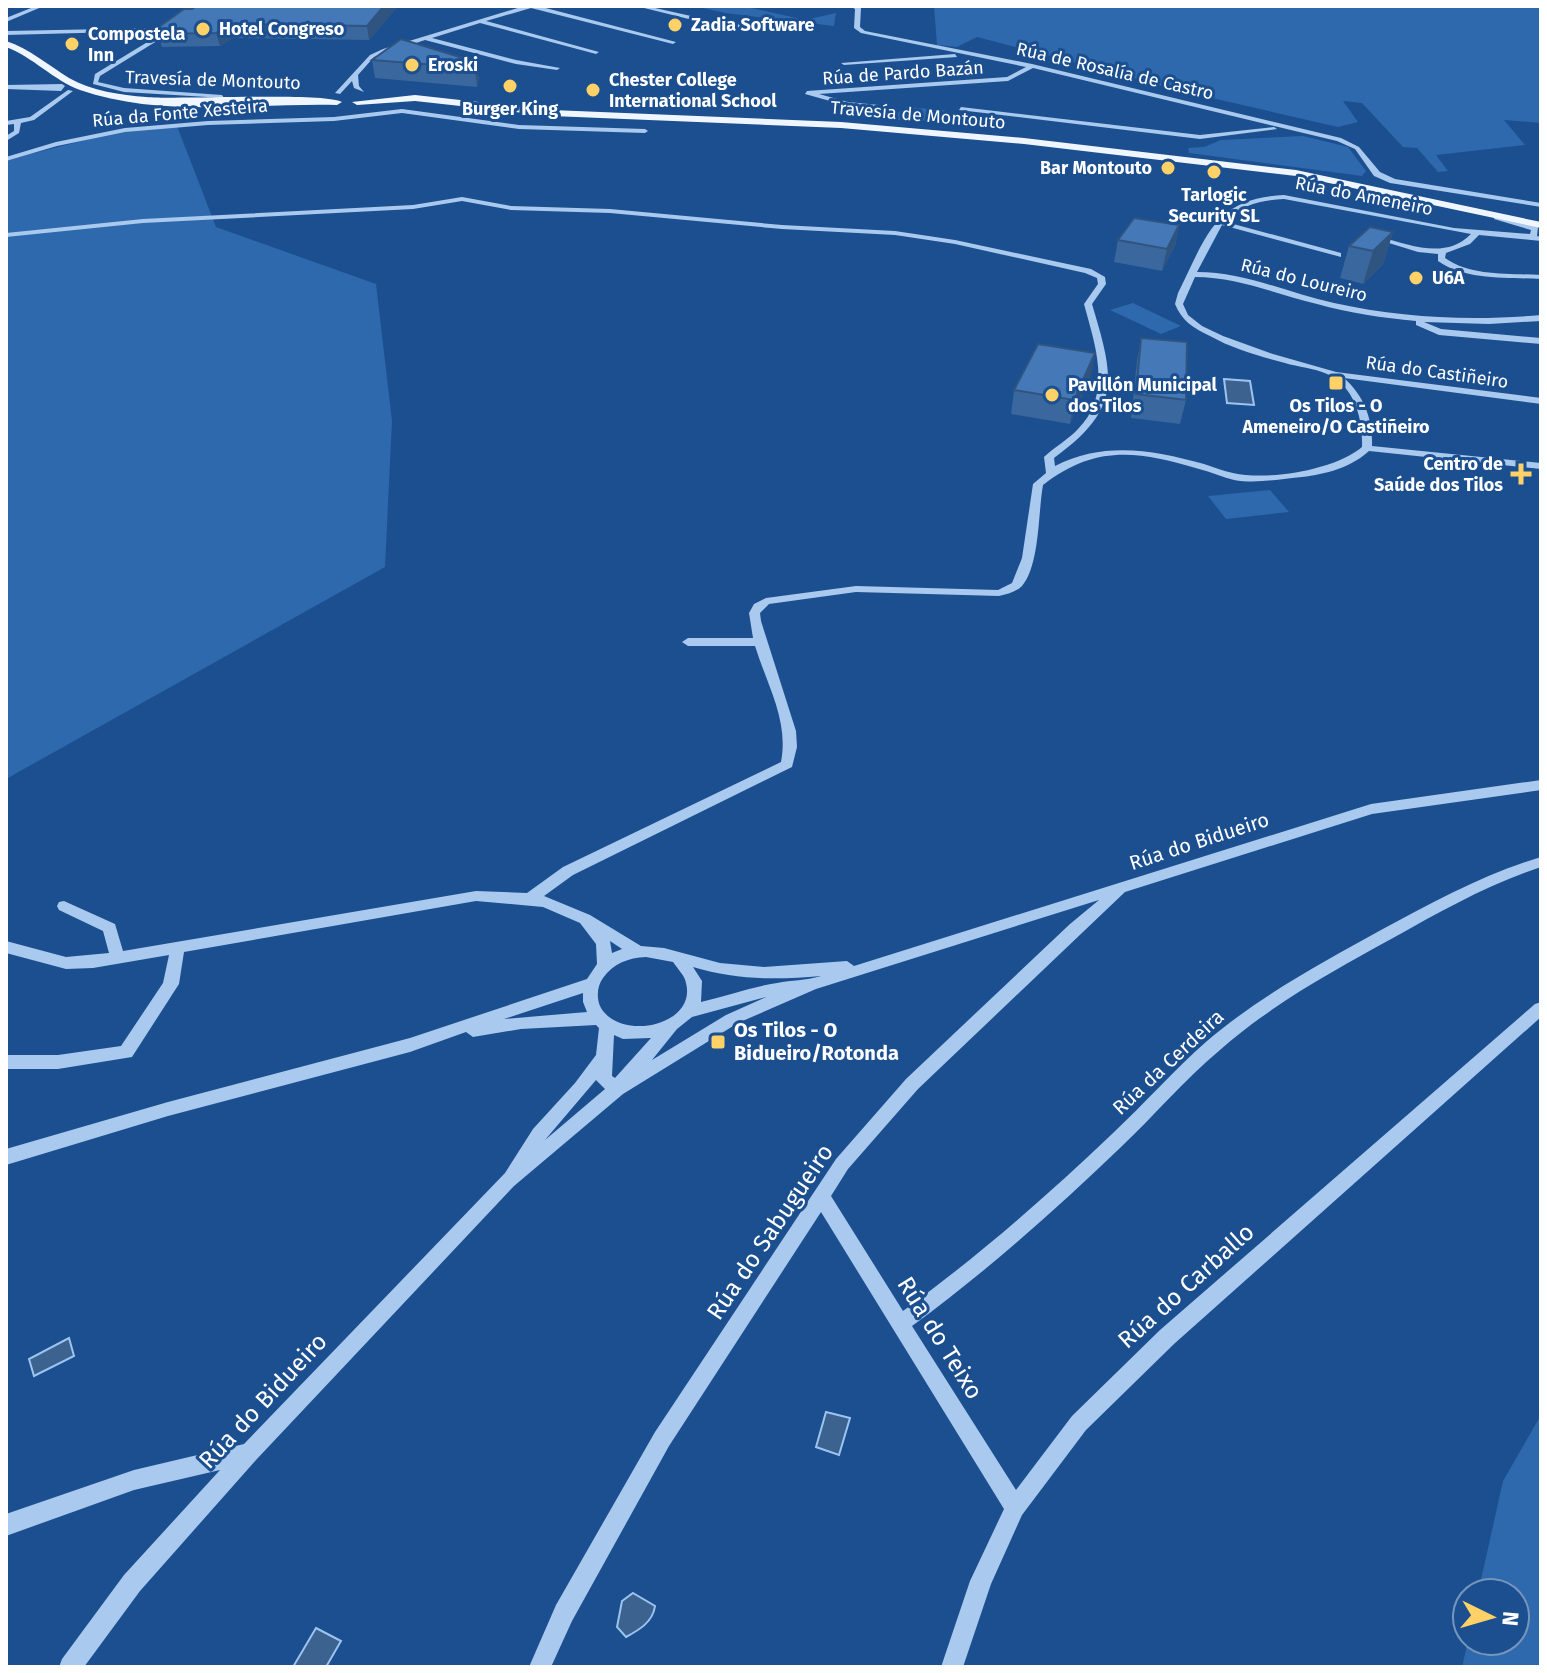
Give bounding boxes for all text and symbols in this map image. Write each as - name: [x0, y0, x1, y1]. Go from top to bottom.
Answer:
- place label: Zadia Software: [691, 14, 814, 36]
- marker: Zadia Software: [666, 16, 684, 34]
- place label: Hotel Congreso: [219, 18, 344, 40]
- marker: Hotel Congreso: [194, 20, 212, 38]
- place label: Compostela Inn: [88, 23, 185, 66]
- marker: Compostela Inn: [63, 35, 81, 53]
- street label: Rúa de Rosalía de Castro: [1014, 38, 1216, 104]
- place label: Eroski: [428, 54, 478, 76]
- marker: Eroski: [403, 56, 421, 74]
- street label: Rúa de Pardo Bazán: [822, 56, 984, 90]
- street label: Travesía de Montouto: [125, 66, 301, 94]
- place label: Chester College International School: [609, 69, 777, 112]
- marker: Burger King: [501, 77, 519, 95]
- marker: Chester College International School: [584, 81, 602, 99]
- street label: Rúa da Fonte Xesteira: [91, 94, 269, 132]
- street label: Travesía de Montouto: [830, 96, 1006, 134]
- place label: Burger King: [462, 98, 558, 120]
- place label: Bar Montouto: [1040, 157, 1152, 179]
- marker: Bar Montouto: [1159, 159, 1177, 177]
- marker: Tarlogic Security SL: [1205, 163, 1223, 181]
- street label: Rúa do Ameneiro: [1293, 172, 1435, 220]
- place label: Tarlogic Security SL: [1168, 184, 1260, 227]
- street label: Rúa do Loureiro: [1238, 254, 1370, 306]
- place label: U6A: [1432, 267, 1465, 289]
- marker: U6A: [1407, 269, 1425, 287]
- street label: Rúa do Castiñeiro: [1364, 351, 1510, 393]
- place label: Pavillón Municipal dos Tilos: [1068, 374, 1217, 417]
- marker: Os Tilos - O Ameneiro/O Castiñeiro: [1327, 374, 1345, 392]
- marker: Pavillón Municipal dos Tilos: [1043, 386, 1061, 404]
- place label: Os Tilos - O Ameneiro/O Castiñeiro: [1241, 395, 1430, 438]
- place label: Centro de Saúde dos Tilos: [1374, 453, 1503, 496]
- marker: Centro de Saúde dos Tilos: [1510, 463, 1532, 485]
- street label: Rúa do Bidueiro: [1126, 807, 1272, 875]
- street label: Rúa da Cerdeira: [1107, 1004, 1229, 1120]
- place label: Os Tilos - O Bidueiro/Rotonda: [734, 1018, 899, 1065]
- marker: Os Tilos - O Bidueiro/Rotonda: [709, 1033, 727, 1051]
- street label: Rúa do Sabugueiro: [701, 1139, 839, 1325]
- street label: Rúa do Carballo: [1112, 1218, 1260, 1354]
- street label: Rúa do Teixo: [891, 1272, 989, 1404]
- street label: Rúa do Bidueiro: [193, 1328, 333, 1474]
- north arrow: [1451, 1577, 1531, 1657]
- text: N: [1496, 1610, 1525, 1627]

